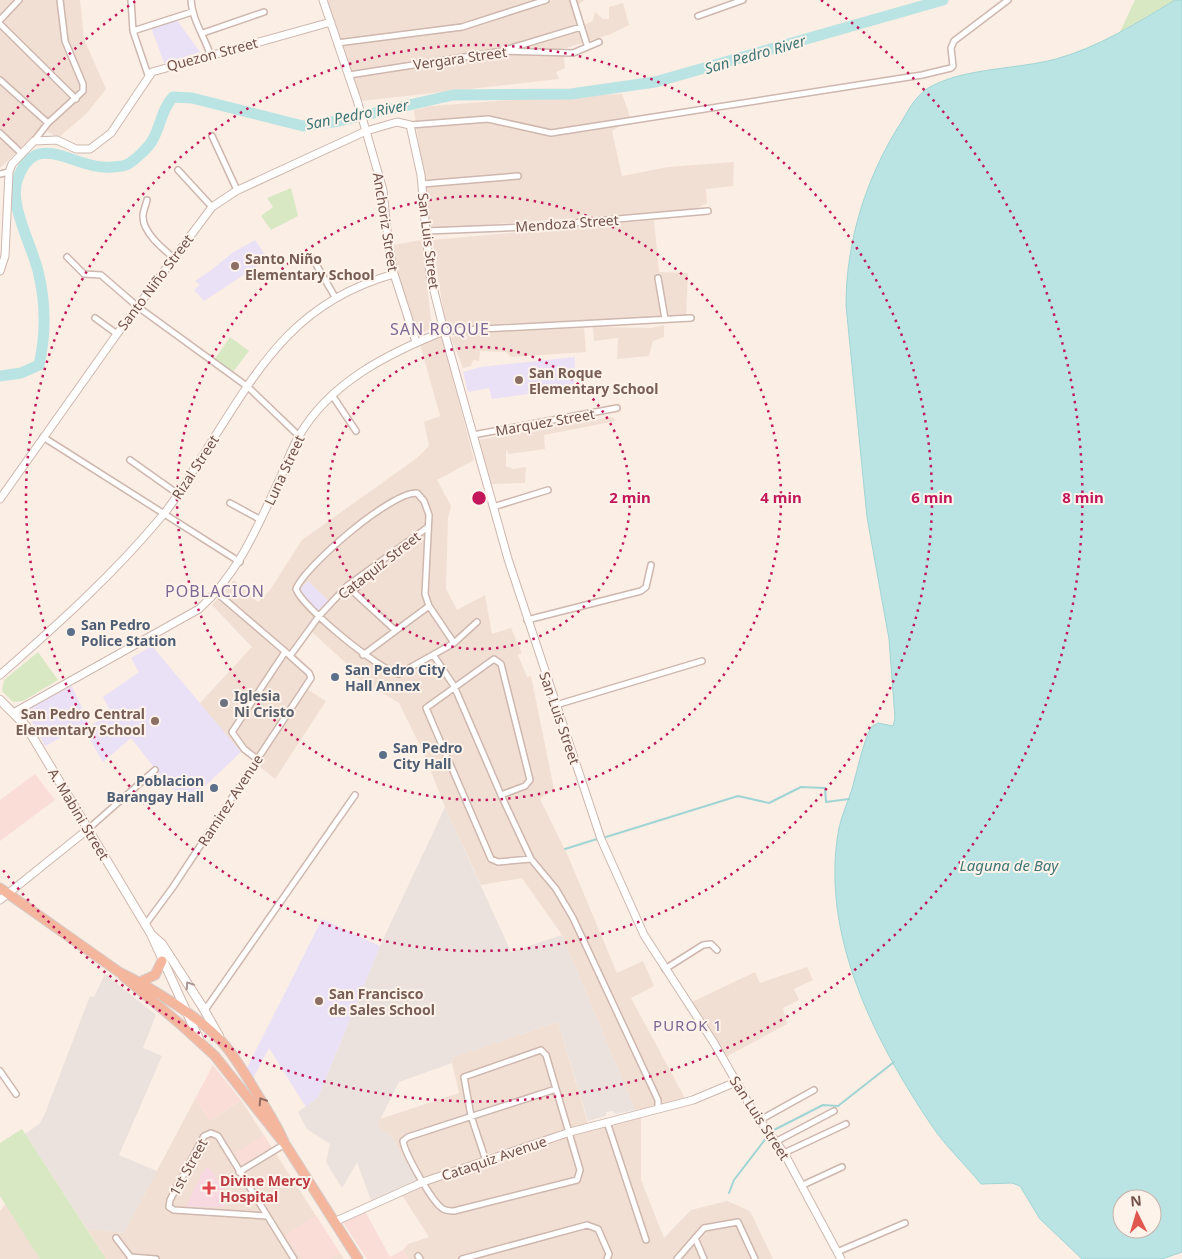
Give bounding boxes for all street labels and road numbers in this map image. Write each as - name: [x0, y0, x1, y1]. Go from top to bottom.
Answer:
- street label: Quezon Street: [164, 33, 260, 75]
- street label: Vergara Street: [412, 42, 508, 74]
- street label: Anchoriz Street: [369, 171, 403, 273]
- street label: San Luis Street: [414, 192, 444, 290]
- street label: Mendoza Street: [515, 210, 619, 236]
- street label: Santo Niño Street: [113, 230, 197, 334]
- street label: Marquez Street: [494, 404, 596, 440]
- street label: Rizal Street: [167, 431, 223, 503]
- street label: Luna Street: [259, 432, 309, 508]
- street label: Cataquiz Street: [334, 527, 424, 603]
- street label: San Luis Street: [535, 669, 585, 767]
- street label: Ramirez Avenue: [193, 750, 267, 850]
- street label: A. Mabini Street: [44, 764, 114, 864]
- street label: San Luis Street: [726, 1072, 794, 1164]
- street label: Cataquiz Avenue: [439, 1131, 549, 1185]
- street label: 1st Street: [165, 1135, 211, 1199]

